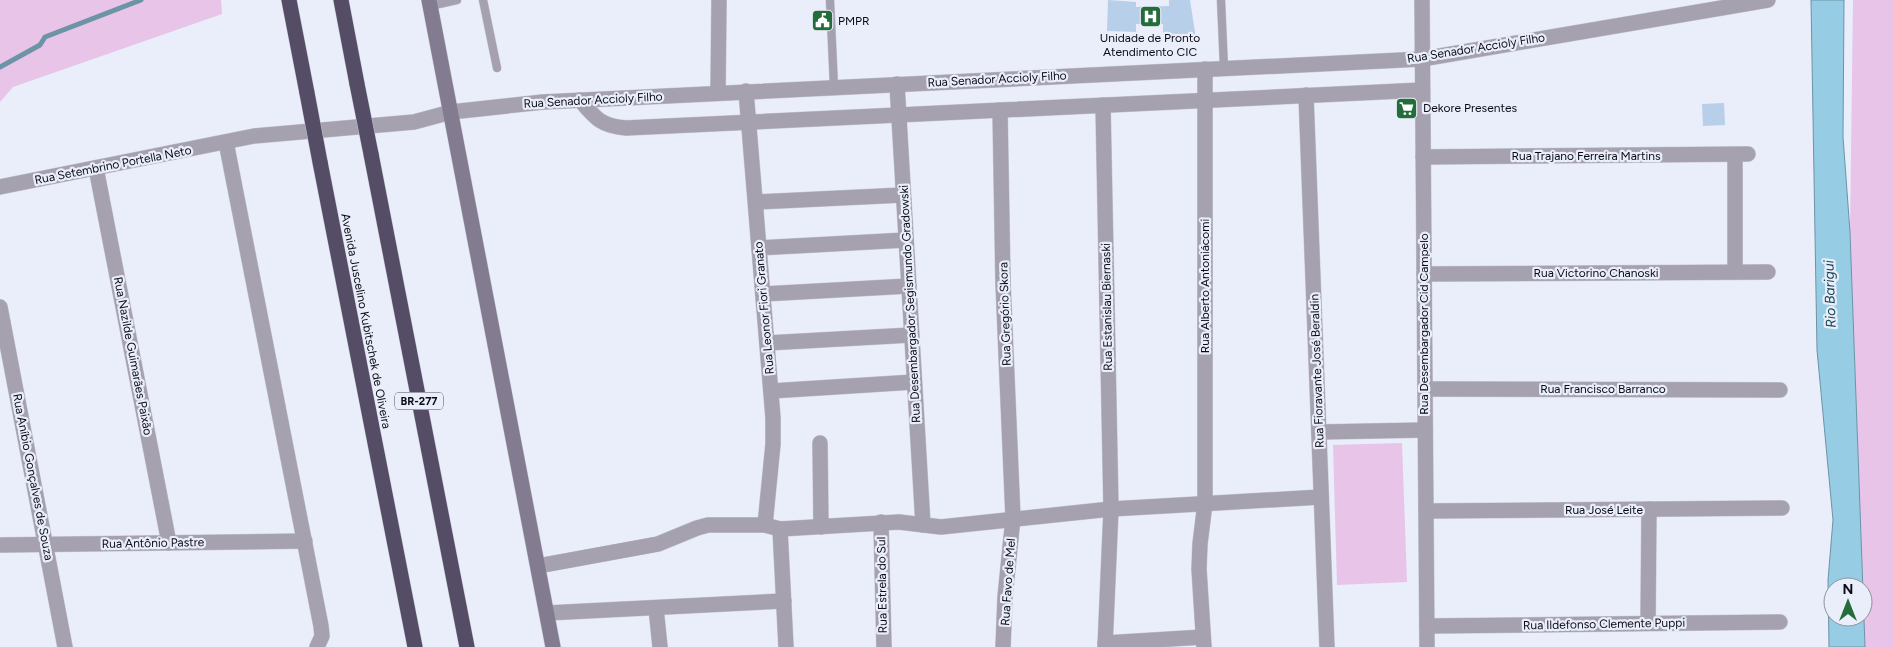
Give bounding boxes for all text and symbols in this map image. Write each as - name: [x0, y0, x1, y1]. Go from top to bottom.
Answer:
- hospital icon: Unidade de Pronto Atendimento CIC: [1138, 5, 1162, 29]
- public building icon: PMPR: [810, 9, 834, 33]
- place label: PMPR: [838, 14, 870, 28]
- street label: Rua Senador Accioly Filho: [1406, 30, 1546, 66]
- place label: Unidade de Pronto Atendimento CIC: [1100, 31, 1200, 59]
- street label: Rua Senador Accioly Filho: [927, 68, 1067, 90]
- street label: Rua Senador Accioly Filho: [523, 89, 663, 111]
- supermarket icon: Dekore Presentes: [1395, 96, 1419, 120]
- place label: Dekore Presentes: [1423, 101, 1517, 115]
- street label: Rua Setembrino Portella Neto: [33, 143, 193, 187]
- street label: Rua Trajano Ferreira Martins: [1511, 149, 1661, 163]
- street label: Rua Desembargador Segismundo Gradowski: [897, 185, 923, 423]
- street label: Avenida Juscelino Kubitschek de Oliveira: [338, 212, 394, 430]
- street label: Rua Alberto Antoniácomi: [1198, 219, 1212, 353]
- street label: Rua Desembargador Cid Campelo: [1417, 233, 1431, 415]
- street label: Rua Leonor Fiori Granato: [751, 241, 777, 375]
- street label: Rua Estanislau Biernaski: [1099, 243, 1115, 371]
- water label: Rio Barigui: [1820, 259, 1840, 328]
- street label: Rua Gregório Skora: [996, 262, 1014, 366]
- street label: Rua Victorino Chanoski: [1533, 266, 1659, 280]
- street label: Rua Nazilde Guimarães Paixão: [111, 276, 155, 436]
- street label: Rua Fioravante José Beraldin: [1307, 293, 1327, 448]
- street label: Rua Francisco Barranco: [1540, 382, 1666, 396]
- street label: Rua Aníbio Gonçalves de Souza: [10, 392, 56, 562]
- road number: BR-277: [395, 392, 443, 410]
- street label: Rua José Leite: [1565, 503, 1644, 517]
- street label: Rua Antônio Pastre: [102, 535, 205, 551]
- street label: Rua Estrela do Sul: [874, 537, 890, 633]
- street label: Rua Favo de Mel: [998, 538, 1018, 626]
- north arrow: [1823, 577, 1873, 627]
- text: N: [1843, 581, 1853, 598]
- street label: Rua Ildefonso Clemente Puppi: [1523, 616, 1685, 632]

